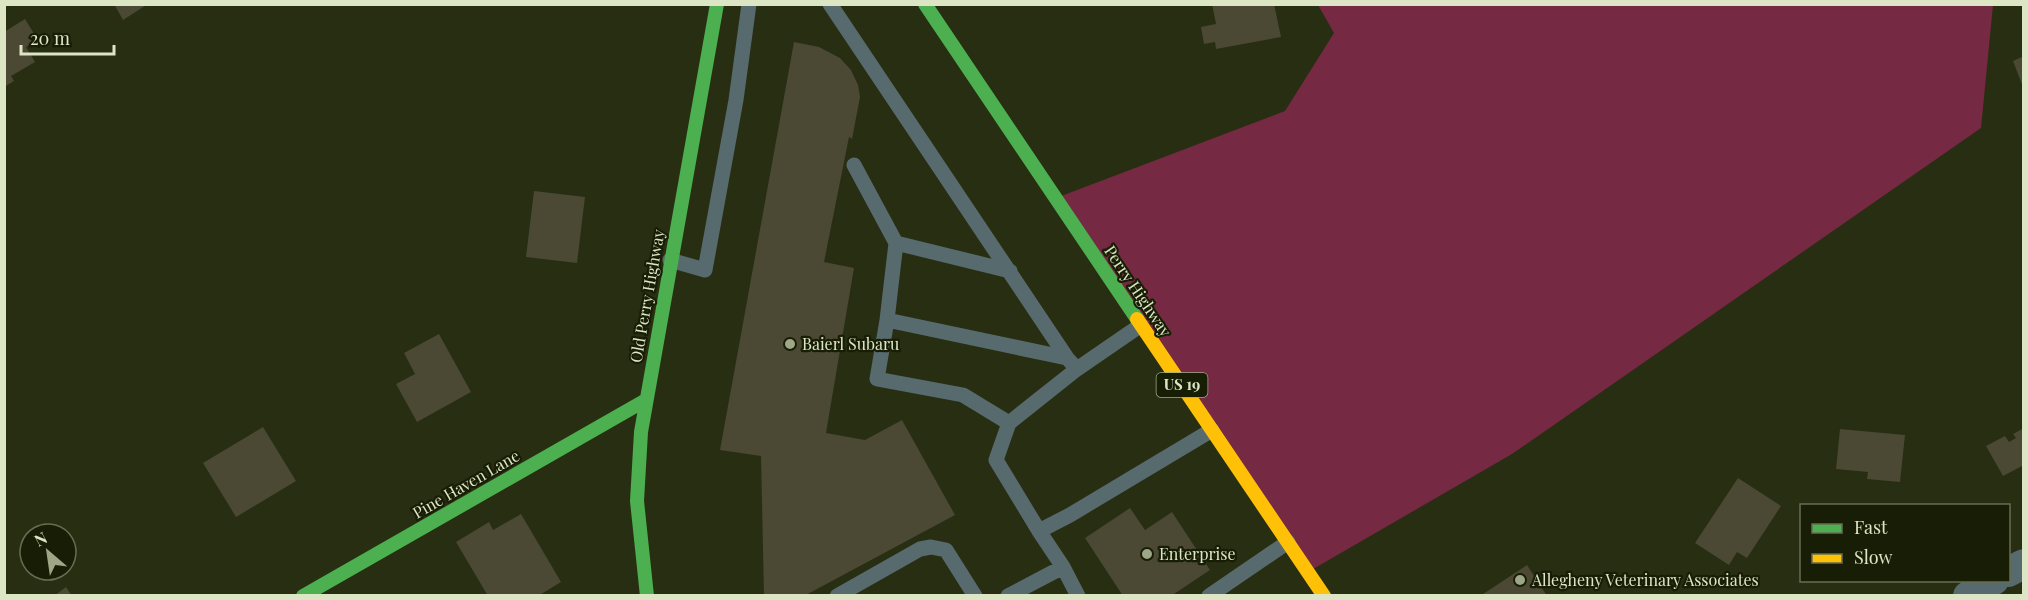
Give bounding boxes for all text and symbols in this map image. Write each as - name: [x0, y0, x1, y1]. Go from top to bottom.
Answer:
- scale bar: [21, 18, 114, 56]
- text: 20 m: [30, 26, 70, 50]
- street label: Old Perry Highway: [624, 228, 669, 364]
- street label: Perry Highway: [1100, 241, 1177, 340]
- place label: Baierl Subaru: [802, 333, 899, 354]
- marker: Baierl Subaru: [783, 337, 797, 351]
- road number: US 19: [1156, 373, 1208, 397]
- street label: Pine Haven Lane: [409, 444, 523, 523]
- legend: [1800, 504, 2010, 582]
- text: Fast: [1854, 515, 1888, 539]
- north arrow: [18, 522, 78, 582]
- text: N: [30, 526, 51, 550]
- place label: Enterprise: [1159, 543, 1236, 564]
- text: Slow: [1854, 545, 1892, 569]
- marker: Enterprise: [1140, 547, 1154, 561]
- place label: Allegheny Veterinary Associates: [1531, 569, 1759, 590]
- marker: Allegheny Veterinary Associates: [1513, 573, 1527, 587]

